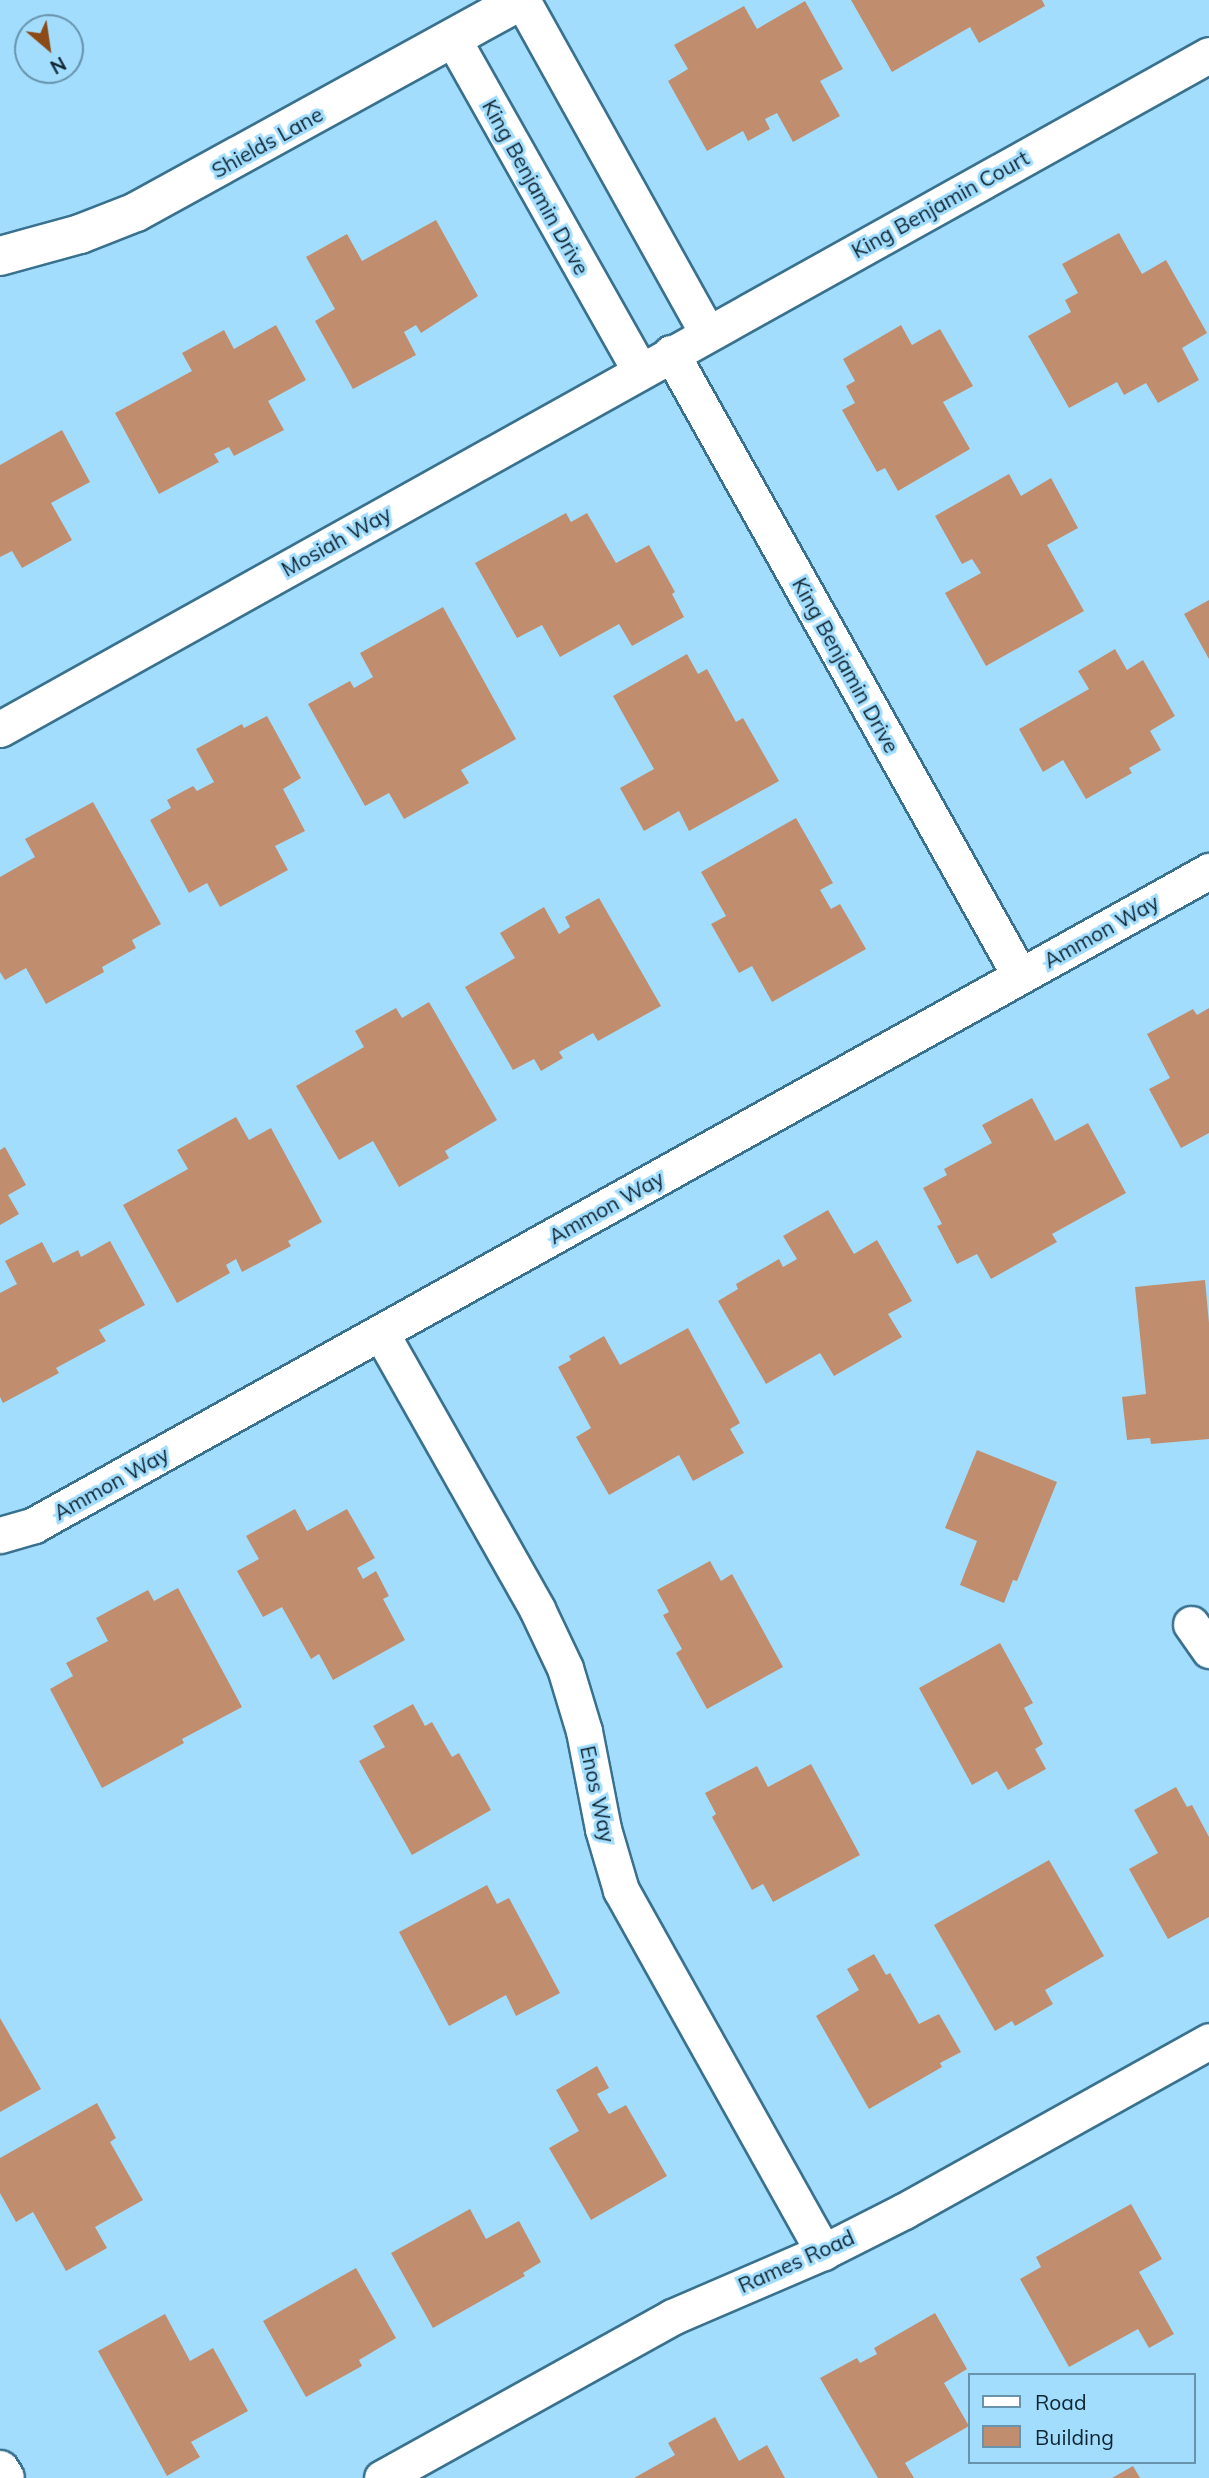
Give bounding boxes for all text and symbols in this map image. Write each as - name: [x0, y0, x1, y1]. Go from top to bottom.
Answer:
- north arrow: [14, 14, 84, 84]
- text: N: [46, 52, 70, 80]
- street label: King Benjamin Drive: [477, 95, 595, 279]
- street label: Shields Lane: [207, 101, 327, 183]
- street label: King Benjamin Court: [847, 145, 1033, 263]
- street label: Mosiah Way: [277, 501, 395, 581]
- street label: King Benjamin Drive: [787, 573, 905, 757]
- street label: Ammon Way: [1039, 889, 1163, 973]
- street label: Ammon Way: [544, 1165, 668, 1249]
- street label: Ammon Way: [49, 1441, 173, 1525]
- street label: Enos Way: [575, 1743, 621, 1845]
- street label: Rames Road: [734, 2224, 858, 2298]
- legend: [968, 2373, 1195, 2464]
- text: Road: [1035, 2389, 1086, 2415]
- text: Building: [1035, 2424, 1114, 2450]

